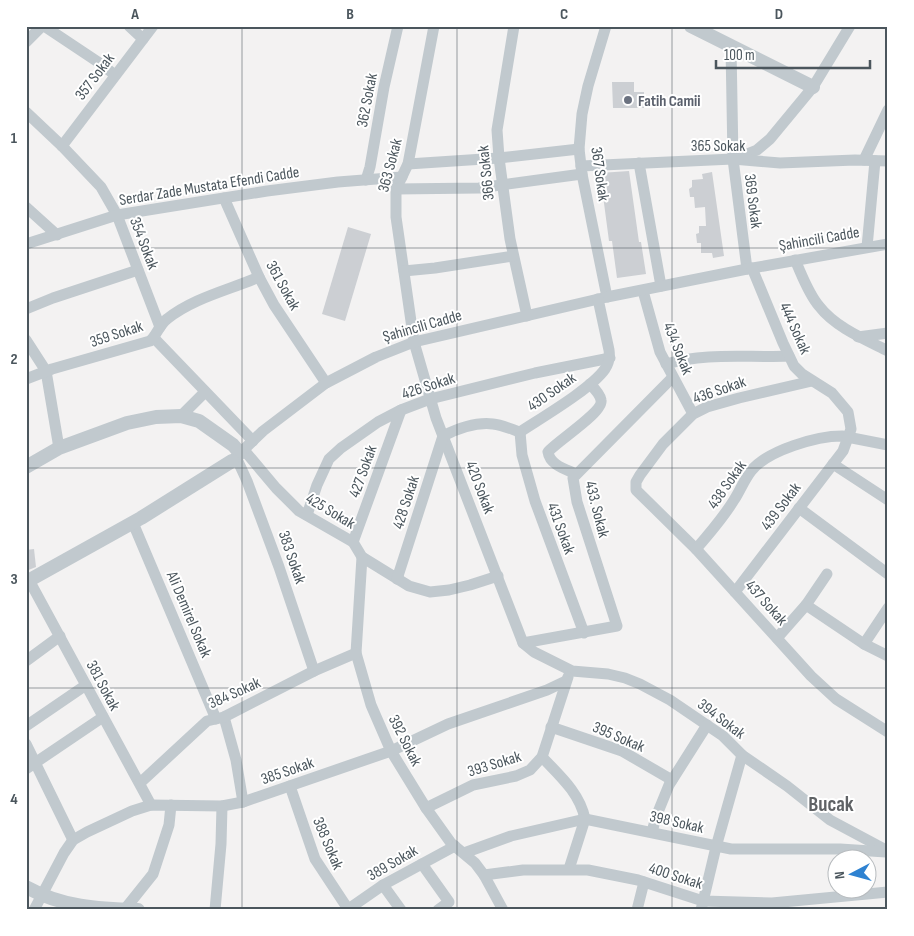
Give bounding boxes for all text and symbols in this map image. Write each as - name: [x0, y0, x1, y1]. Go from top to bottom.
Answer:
- text: A: [130, 5, 139, 24]
- text: B: [346, 5, 354, 24]
- text: C: [560, 5, 568, 24]
- text: D: [775, 5, 783, 24]
- scale bar: [716, 38, 870, 70]
- text: 100 m: [724, 46, 755, 65]
- street label: 357 Sokak: [71, 50, 119, 104]
- street label: 362 Sokak: [353, 72, 382, 129]
- place label: Fatih Camii: [638, 92, 701, 111]
- marker: Fatih Camii: [622, 94, 634, 106]
- text: 1: [11, 129, 18, 148]
- street label: 363 Sokak: [374, 136, 407, 194]
- street label: 365 Sokak: [691, 137, 745, 156]
- street label: 366 Sokak: [474, 144, 499, 201]
- street label: 367 Sokak: [586, 146, 613, 203]
- street label: Serdar Zade Mustata Efendi Cadde: [118, 163, 301, 210]
- street label: 369 Sokak: [740, 173, 765, 230]
- street label: 354 Sokak: [125, 215, 162, 272]
- street label: Şahincili Cadde: [778, 223, 861, 256]
- street label: 361 Sokak: [261, 258, 304, 314]
- street label: 444 Sokak: [775, 300, 814, 357]
- street label: Şahincili Cadde: [381, 306, 464, 347]
- street label: 359 Sokak: [88, 317, 145, 352]
- street label: 434 Sokak: [659, 320, 697, 377]
- text: 2: [10, 350, 18, 369]
- street label: 426 Sokak: [399, 369, 457, 404]
- street label: 430 Sokak: [524, 369, 580, 416]
- street label: 436 Sokak: [690, 373, 749, 408]
- street label: 427 Sokak: [345, 443, 382, 500]
- street label: 438 Sokak: [704, 457, 751, 513]
- street label: 420 Sokak: [461, 458, 498, 517]
- street label: 428 Sokak: [389, 473, 424, 531]
- street label: 433. Sokak: [580, 479, 613, 540]
- street label: 439 Sokak: [757, 479, 805, 535]
- street label: 425 Sokak: [302, 489, 358, 533]
- street label: 431 Sokak: [543, 500, 579, 557]
- street label: 383 Sokak: [274, 528, 309, 587]
- street label: Ali Demirel Sokak: [162, 568, 215, 660]
- text: 3: [10, 570, 18, 589]
- street label: 437 Sokak: [741, 576, 791, 630]
- street label: 381 Sokak: [82, 658, 124, 714]
- street label: 384 Sokak: [206, 673, 264, 713]
- street label: 394 Sokak: [693, 695, 749, 743]
- street label: 392 Sokak: [384, 712, 426, 769]
- street label: 395 Sokak: [590, 718, 647, 757]
- street label: 393 Sokak: [465, 747, 523, 782]
- street label: 385 Sokak: [259, 754, 316, 789]
- text: 4: [10, 790, 18, 809]
- district label: Bucak: [808, 792, 854, 817]
- street label: 398 Sokak: [648, 807, 706, 838]
- street label: 388 Sokak: [308, 814, 347, 873]
- street label: 389 Sokak: [364, 841, 421, 885]
- north arrow: [826, 848, 876, 898]
- street label: 400 Sokak: [646, 859, 705, 894]
- text: N: [831, 871, 848, 880]

